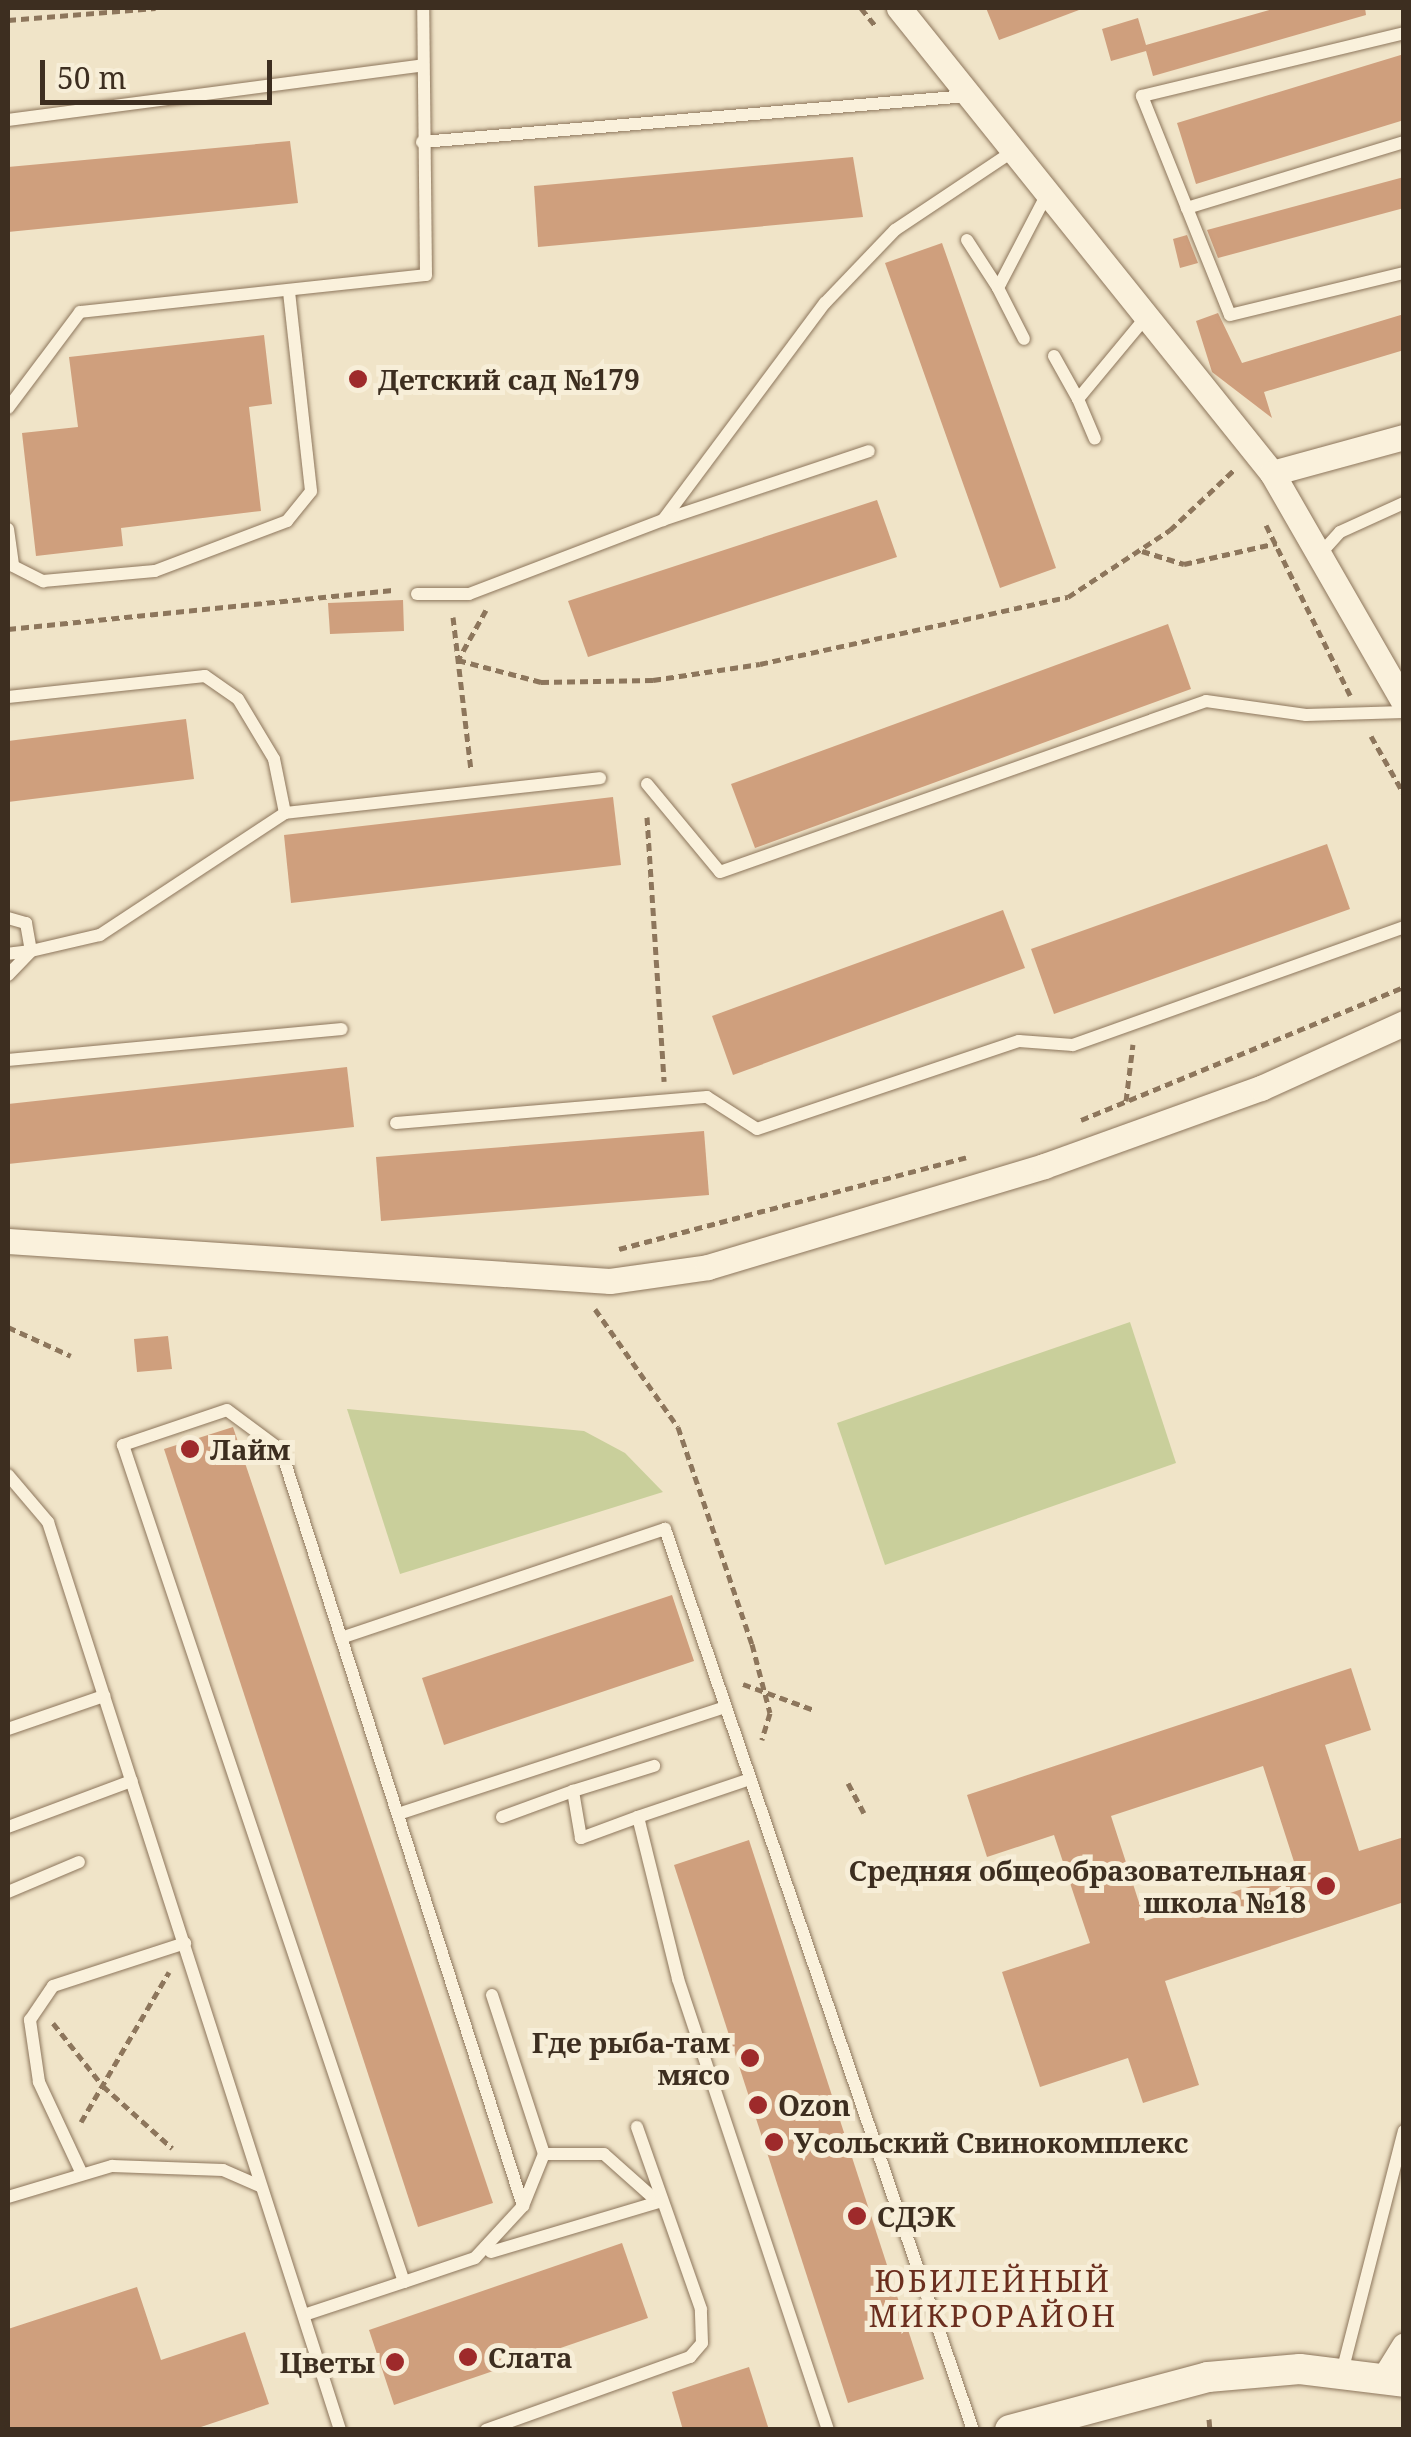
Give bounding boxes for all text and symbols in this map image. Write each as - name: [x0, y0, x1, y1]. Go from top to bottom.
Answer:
- scale bar: [45, 40, 278, 102]
- text: 50 m: [57, 57, 127, 98]
- place label: Детский сад №179: [378, 362, 640, 396]
- marker: Детский сад №179: [347, 368, 369, 390]
- place label: Лайм: [210, 1432, 290, 1466]
- marker: Лайм: [179, 1438, 201, 1460]
- place label: Средняя общеобразовательная школа №18: [849, 1853, 1306, 1919]
- marker: Средняя общеобразовательная школа №18: [1315, 1875, 1337, 1897]
- place label: Где рыба-там мясо: [532, 2025, 730, 2091]
- marker: Где рыба-там мясо: [739, 2047, 761, 2069]
- place label: Ozon: [778, 2088, 851, 2122]
- marker: Ozon: [747, 2094, 769, 2116]
- place label: Усольский Свинокомплекс: [794, 2125, 1188, 2159]
- marker: Усольский Свинокомплекс: [763, 2131, 785, 2153]
- place label: СДЭК: [877, 2199, 955, 2233]
- marker: СДЭК: [846, 2205, 868, 2227]
- district label: ЮБИЛЕЙНЫЙ МИКРОРАЙОН: [868, 2263, 1118, 2334]
- place label: Слата: [488, 2340, 573, 2374]
- place label: Цветы: [280, 2345, 375, 2379]
- marker: Слата: [457, 2346, 479, 2368]
- marker: Цветы: [384, 2351, 406, 2373]

